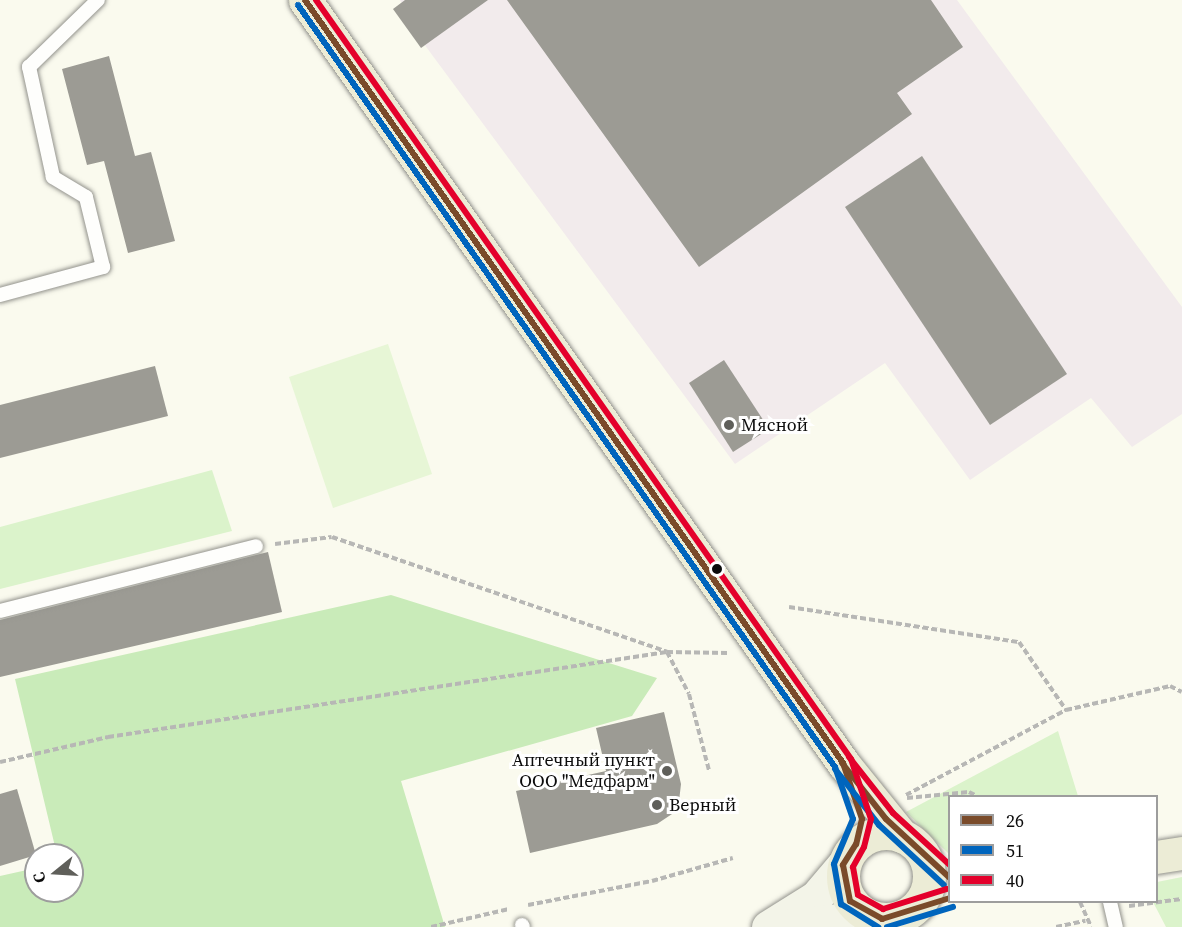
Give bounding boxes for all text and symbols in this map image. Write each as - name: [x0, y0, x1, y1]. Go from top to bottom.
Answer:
- place label: Мясной: [741, 414, 808, 436]
- marker: Мясной: [722, 418, 736, 432]
- unlabelled marker: [711, 563, 723, 575]
- place label: Аптечный пункт ООО "Медфарм": [512, 750, 655, 792]
- marker: Аптечный пункт ООО "Медфарм": [660, 764, 674, 778]
- place label: Верный: [669, 794, 736, 816]
- legend: [948, 795, 1158, 903]
- marker: Верный: [650, 798, 664, 812]
- text: 26: [1006, 808, 1024, 833]
- text: 51: [1006, 838, 1024, 863]
- north arrow: [24, 843, 84, 903]
- text: 40: [1006, 868, 1024, 893]
- text: С: [27, 870, 51, 886]

